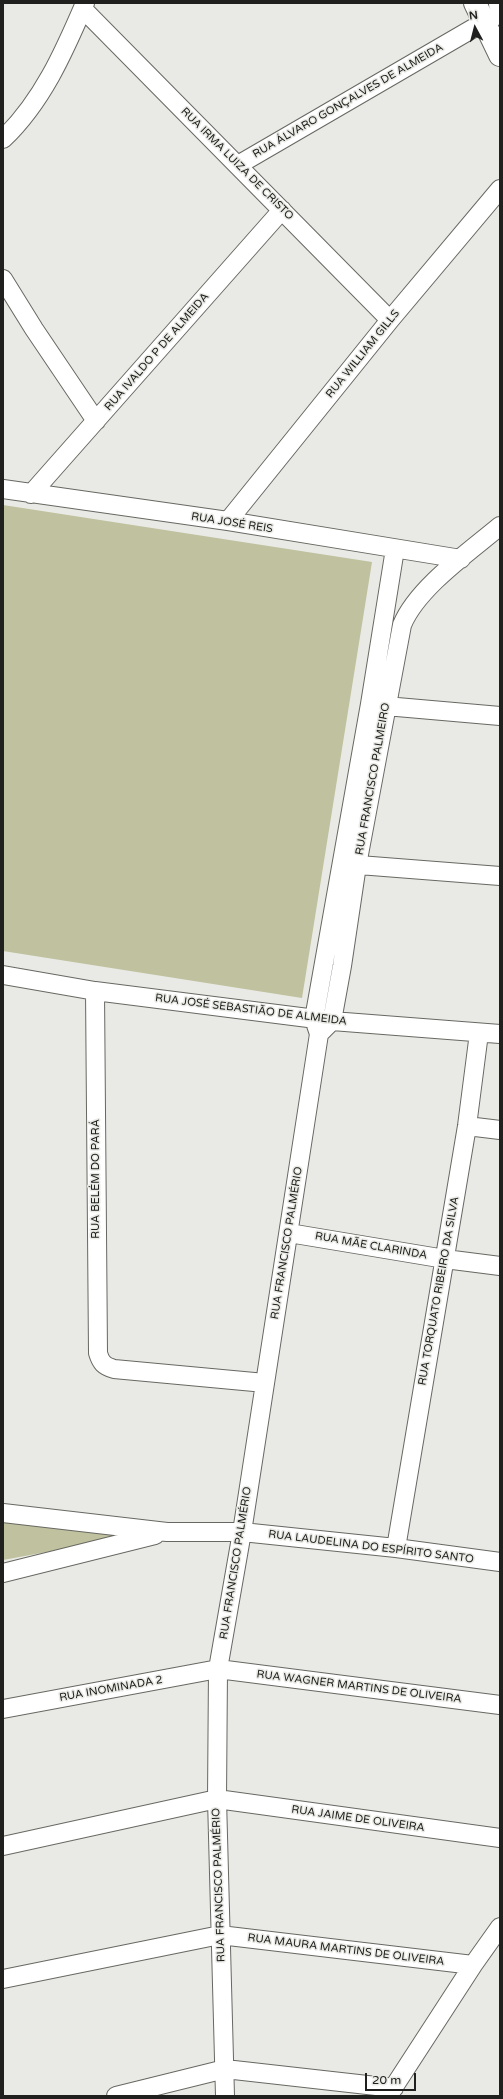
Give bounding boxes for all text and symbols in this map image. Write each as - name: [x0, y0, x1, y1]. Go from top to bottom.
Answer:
- north arrow: [455, 8, 495, 48]
- text: N: [468, 9, 479, 23]
- street label: RUA ÁLVARO GONÇALVES DE ALMEIDA: [250, 41, 446, 161]
- street label: RUA IRMA LUIZA DE CRISTO: [178, 105, 296, 223]
- street label: RUA IVALDO P DE ALMEIDA: [102, 290, 212, 414]
- street label: RUA WILLIAM GILLS: [323, 307, 403, 401]
- street label: RUA JOSÉ REIS: [190, 510, 274, 536]
- street label: RUA FRANCISCO PALMEIRO: [353, 702, 393, 856]
- street label: RUA JOSÉ SEBASTIÃO DE ALMEIDA: [154, 992, 348, 1028]
- street label: RUA BELÉM DO PARÁ: [89, 1119, 103, 1239]
- street label: RUA FRANCISCO PALMÉRIO: [268, 1166, 306, 1320]
- street label: RUA TORQUATO RIBEIRO DA SILVA: [416, 1196, 462, 1386]
- street label: RUA MÃE CLARINDA: [314, 1230, 428, 1262]
- street label: RUA FRANCISCO PALMÉRIO: [217, 1486, 255, 1640]
- street label: RUA LAUDELINA DO ESPÍRITO SANTO: [268, 1528, 474, 1566]
- street label: RUA WAGNER MARTINS DE OLIVEIRA: [256, 1668, 462, 1706]
- street label: RUA INOMINADA 2: [58, 1673, 164, 1705]
- street label: RUA JAIME DE OLIVEIRA: [291, 1803, 425, 1835]
- street label: RUA FRANCISCO PALMÉRIO: [210, 1808, 228, 1962]
- street label: RUA MAURA MARTINS DE OLIVEIRA: [247, 1931, 445, 1969]
- scale bar: [367, 2065, 418, 2091]
- text: 20 m: [372, 2073, 401, 2087]

